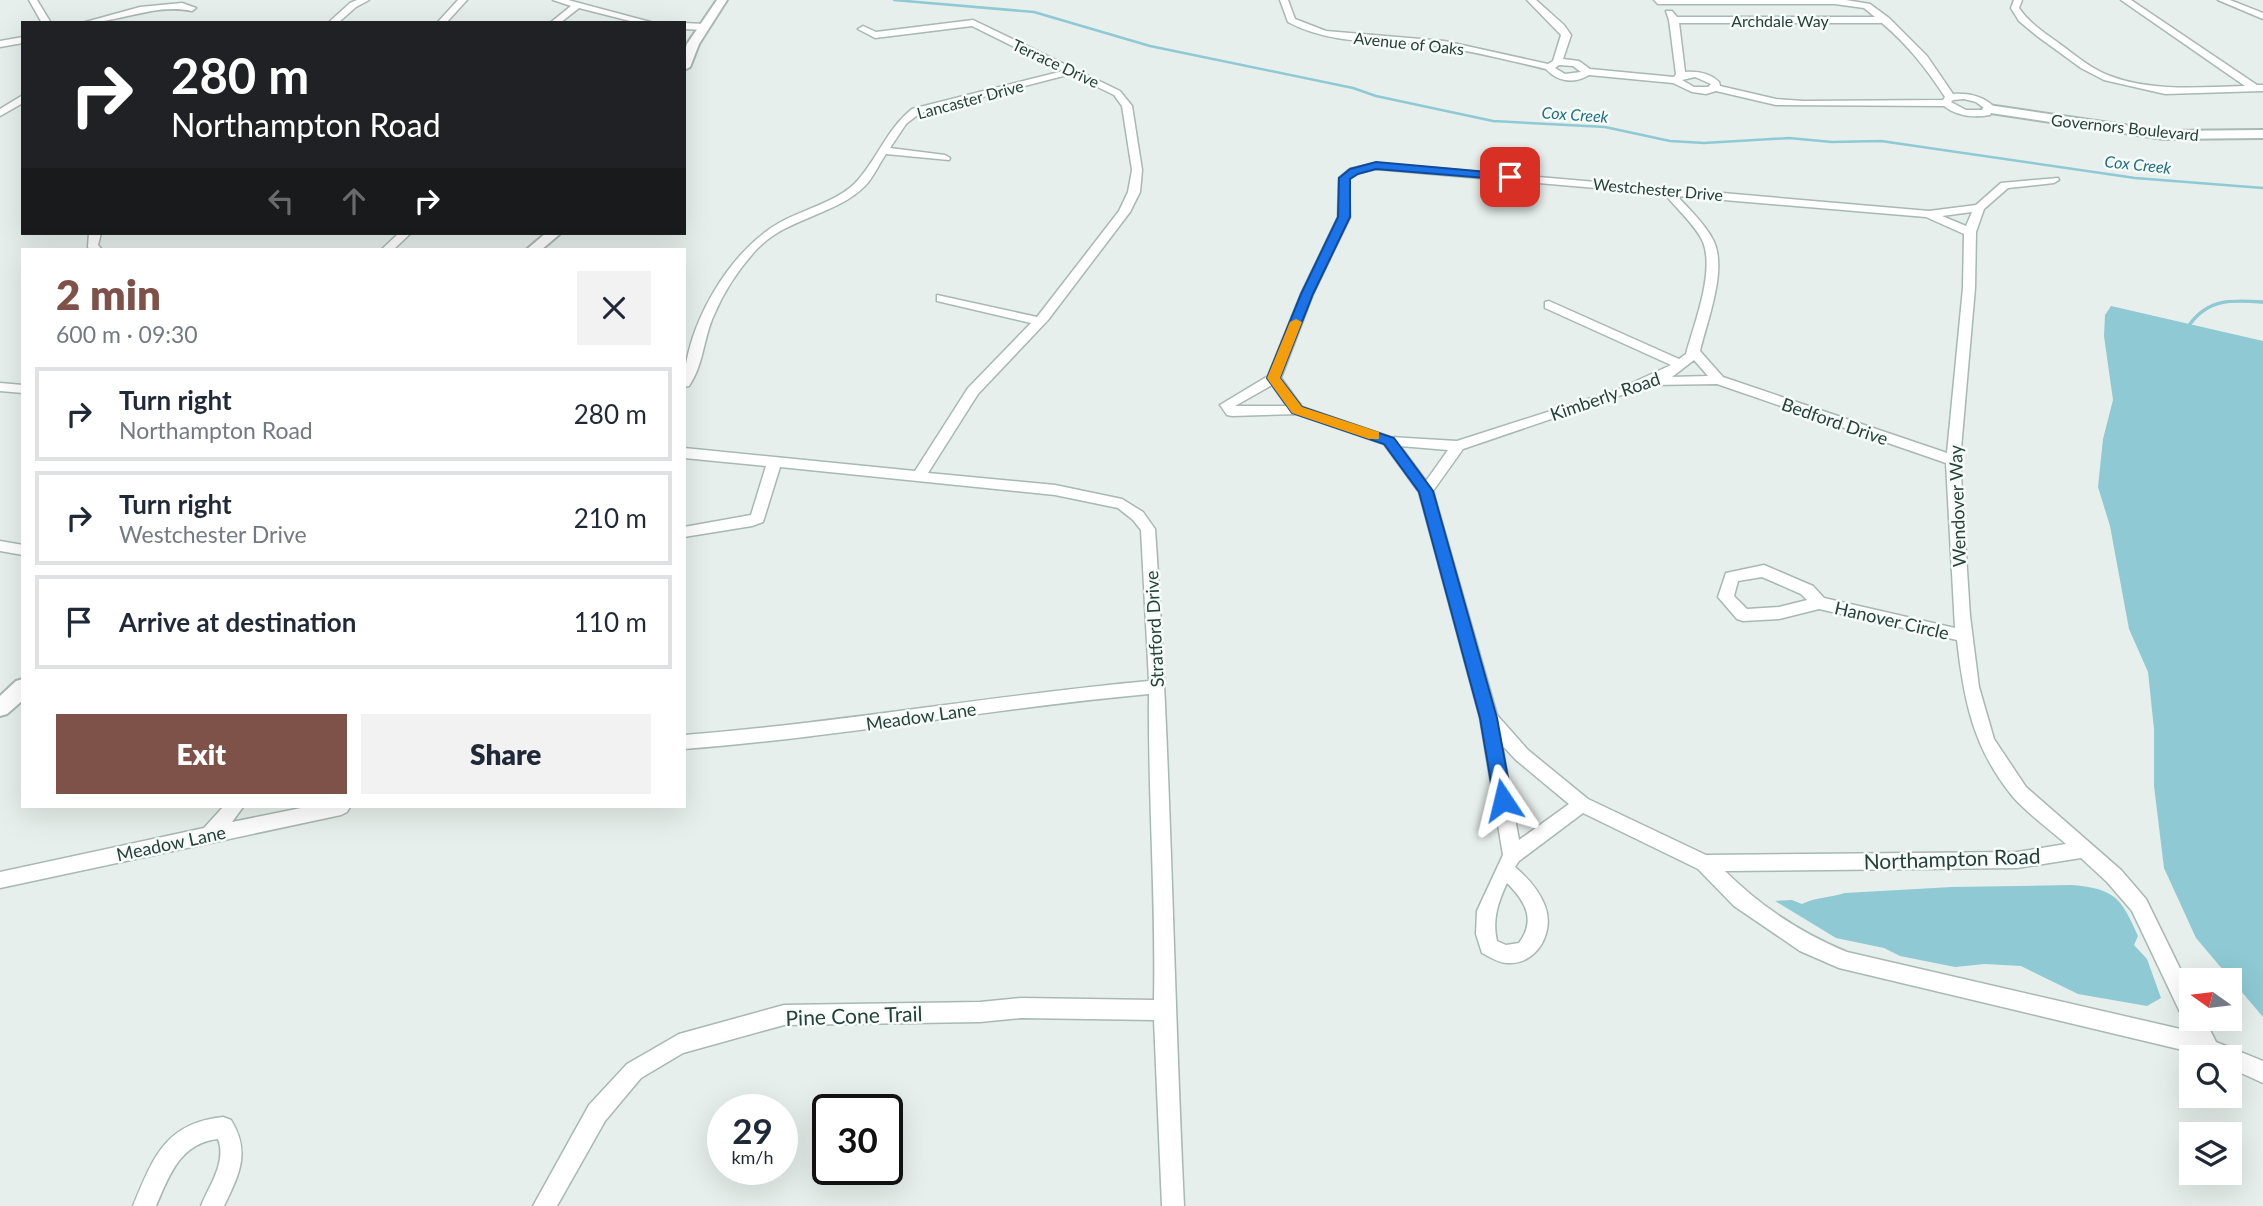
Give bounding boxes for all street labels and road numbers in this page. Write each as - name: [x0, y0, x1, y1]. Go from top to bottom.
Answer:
- street label: Archdale Way: [1731, 11, 1830, 30]
- street label: Avenue of Oaks: [1353, 28, 1465, 58]
- street label: Terrace Drive: [1010, 35, 1102, 91]
- street label: Lancaster Drive: [915, 76, 1025, 122]
- street label: Governors Boulevard: [2050, 110, 2200, 144]
- street label: Westchester Drive: [1592, 174, 1724, 204]
- street label: Kimberly Road: [1547, 367, 1663, 425]
- street label: Bedford Drive: [1779, 393, 1891, 449]
- street label: Wendover Way: [1944, 444, 1970, 567]
- street label: Stratford Drive: [1140, 570, 1168, 688]
- street label: Hanover Circle: [1833, 596, 1951, 644]
- street label: Meadow Lane: [864, 697, 978, 735]
- street label: Meadow Lane: [114, 821, 228, 865]
- street label: Northampton Road: [1863, 842, 2041, 874]
- street label: Pine Cone Trail: [785, 1000, 923, 1030]

